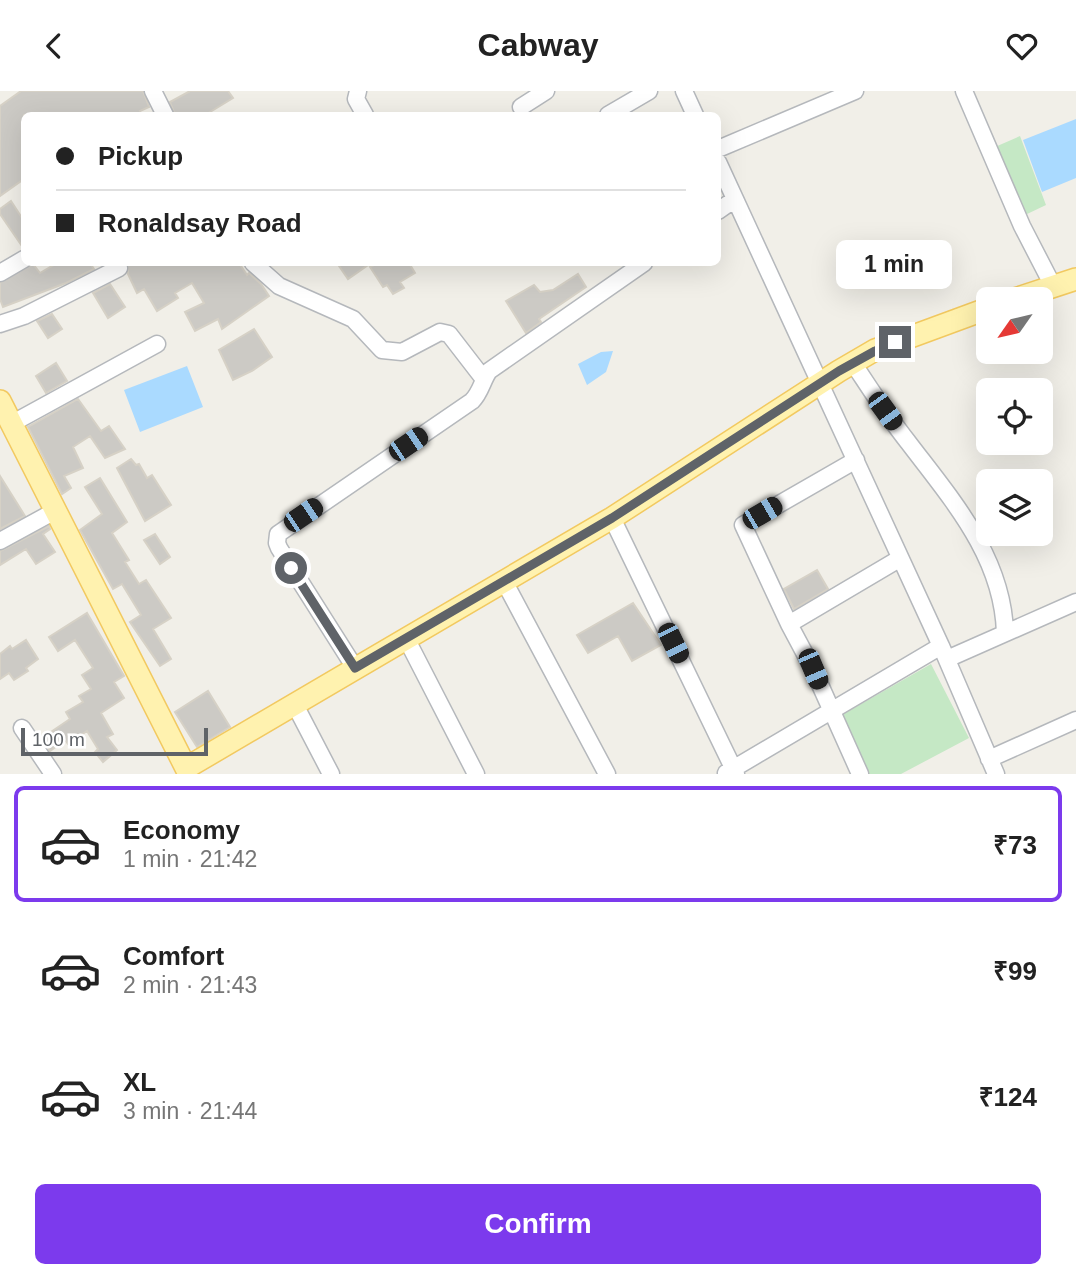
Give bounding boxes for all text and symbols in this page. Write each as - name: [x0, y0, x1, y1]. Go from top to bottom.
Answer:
- icon: back: [35, 27, 73, 65]
- text: Cabway: [478, 27, 598, 63]
- icon: heart: [1003, 27, 1041, 65]
- text: Pickup: [98, 141, 183, 171]
- text: Ronaldsay Road: [98, 208, 302, 238]
- callout: 1 min: [837, 240, 953, 289]
- text: 1 min: [864, 251, 924, 277]
- north arrow: [976, 287, 1054, 364]
- map controls: [976, 287, 1053, 546]
- route end: [879, 326, 911, 358]
- button: locate: [976, 378, 1053, 455]
- car: [865, 388, 906, 434]
- car: [385, 424, 432, 464]
- button: layers: [976, 469, 1053, 546]
- car: [739, 493, 786, 533]
- car: [280, 495, 327, 535]
- route start: [275, 552, 307, 584]
- car: [655, 620, 692, 666]
- car: [796, 646, 831, 692]
- scale bar: [21, 725, 208, 757]
- text: 100 m: [32, 729, 85, 750]
- icon: car: [39, 813, 102, 876]
- text: Economy: [123, 815, 240, 845]
- text: ₹73: [993, 830, 1037, 860]
- text: 1 min · 21:42: [123, 846, 257, 872]
- icon: car: [39, 939, 102, 1002]
- text: Comfort: [123, 941, 224, 971]
- text: ₹99: [993, 956, 1037, 986]
- text: 2 min · 21:43: [123, 972, 257, 998]
- icon: car: [39, 1065, 102, 1128]
- text: XL: [123, 1067, 156, 1097]
- text: ₹124: [979, 1082, 1037, 1112]
- text: 3 min · 21:44: [123, 1098, 257, 1124]
- button: Confirm: [35, 1184, 1041, 1264]

